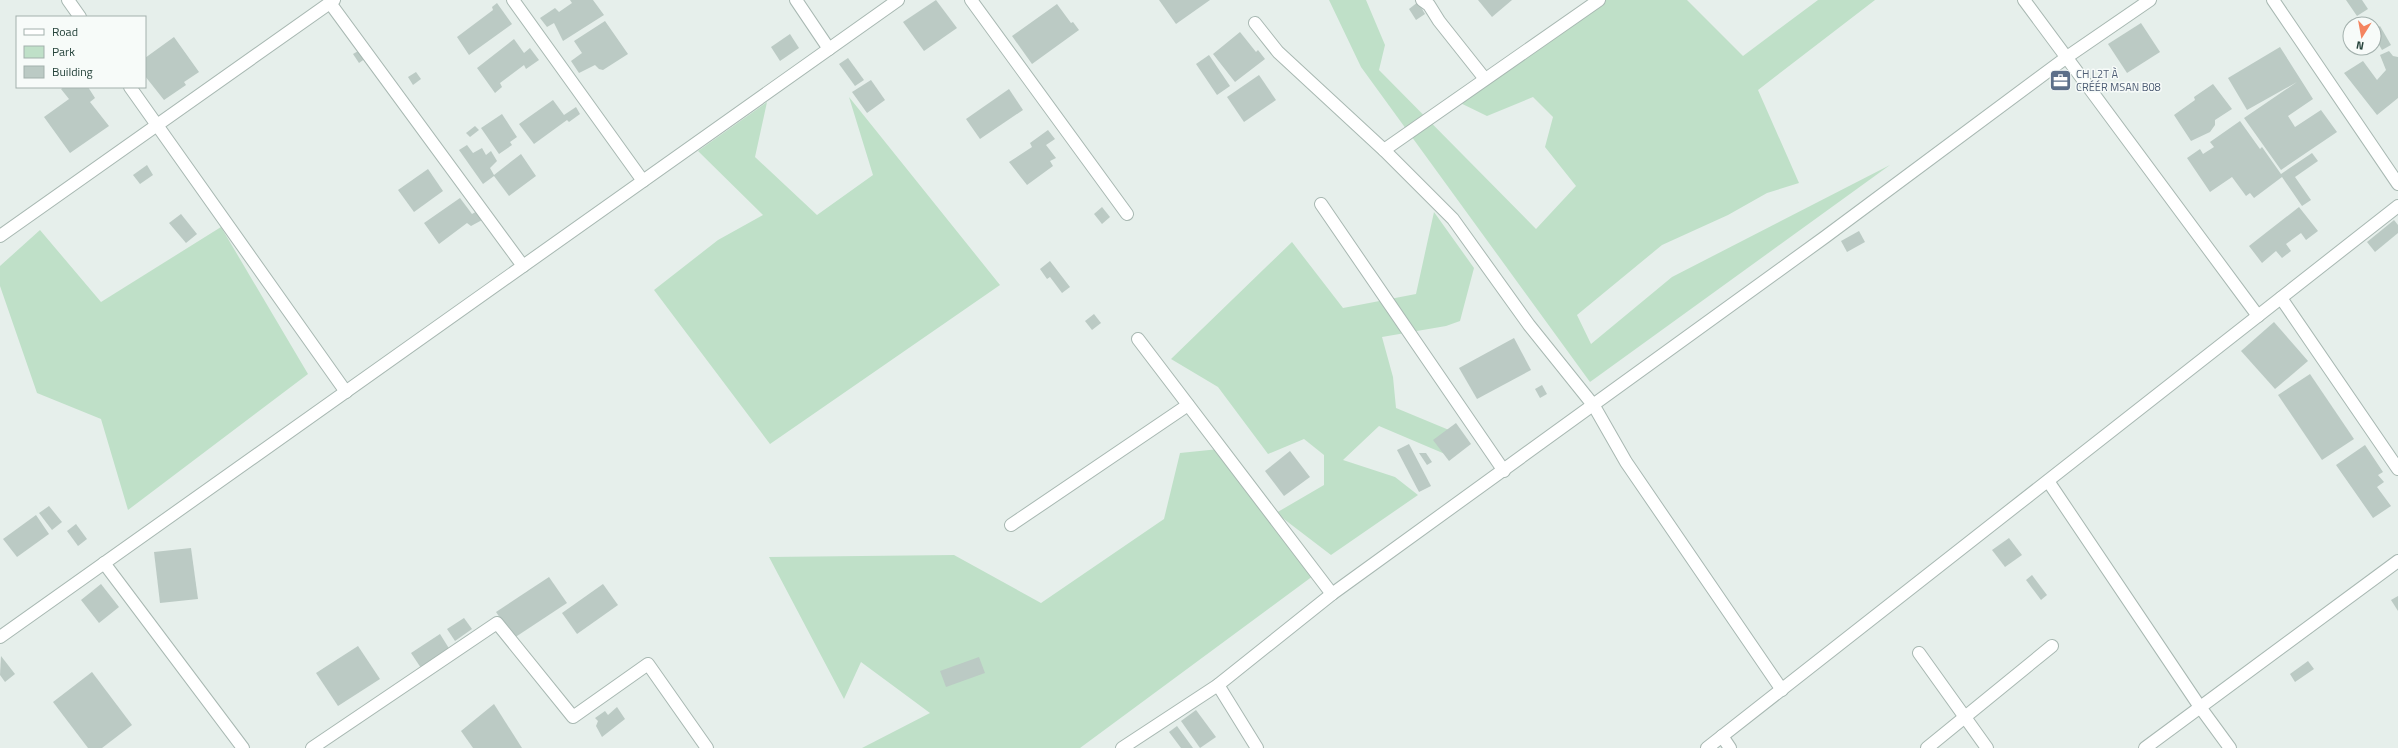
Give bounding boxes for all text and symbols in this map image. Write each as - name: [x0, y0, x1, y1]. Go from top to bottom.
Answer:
- legend: [16, 16, 146, 88]
- north arrow: [2342, 16, 2382, 56]
- text: Road: [52, 22, 78, 41]
- text: N: [2355, 37, 2365, 54]
- text: Park: [52, 42, 75, 61]
- text: Building: [52, 62, 93, 81]
- place label: CH L2T À CRÉÉR MSAN B08: [2076, 66, 2161, 95]
- office icon: CH L2T À CRÉÉR MSAN B08: [2048, 67, 2074, 93]

